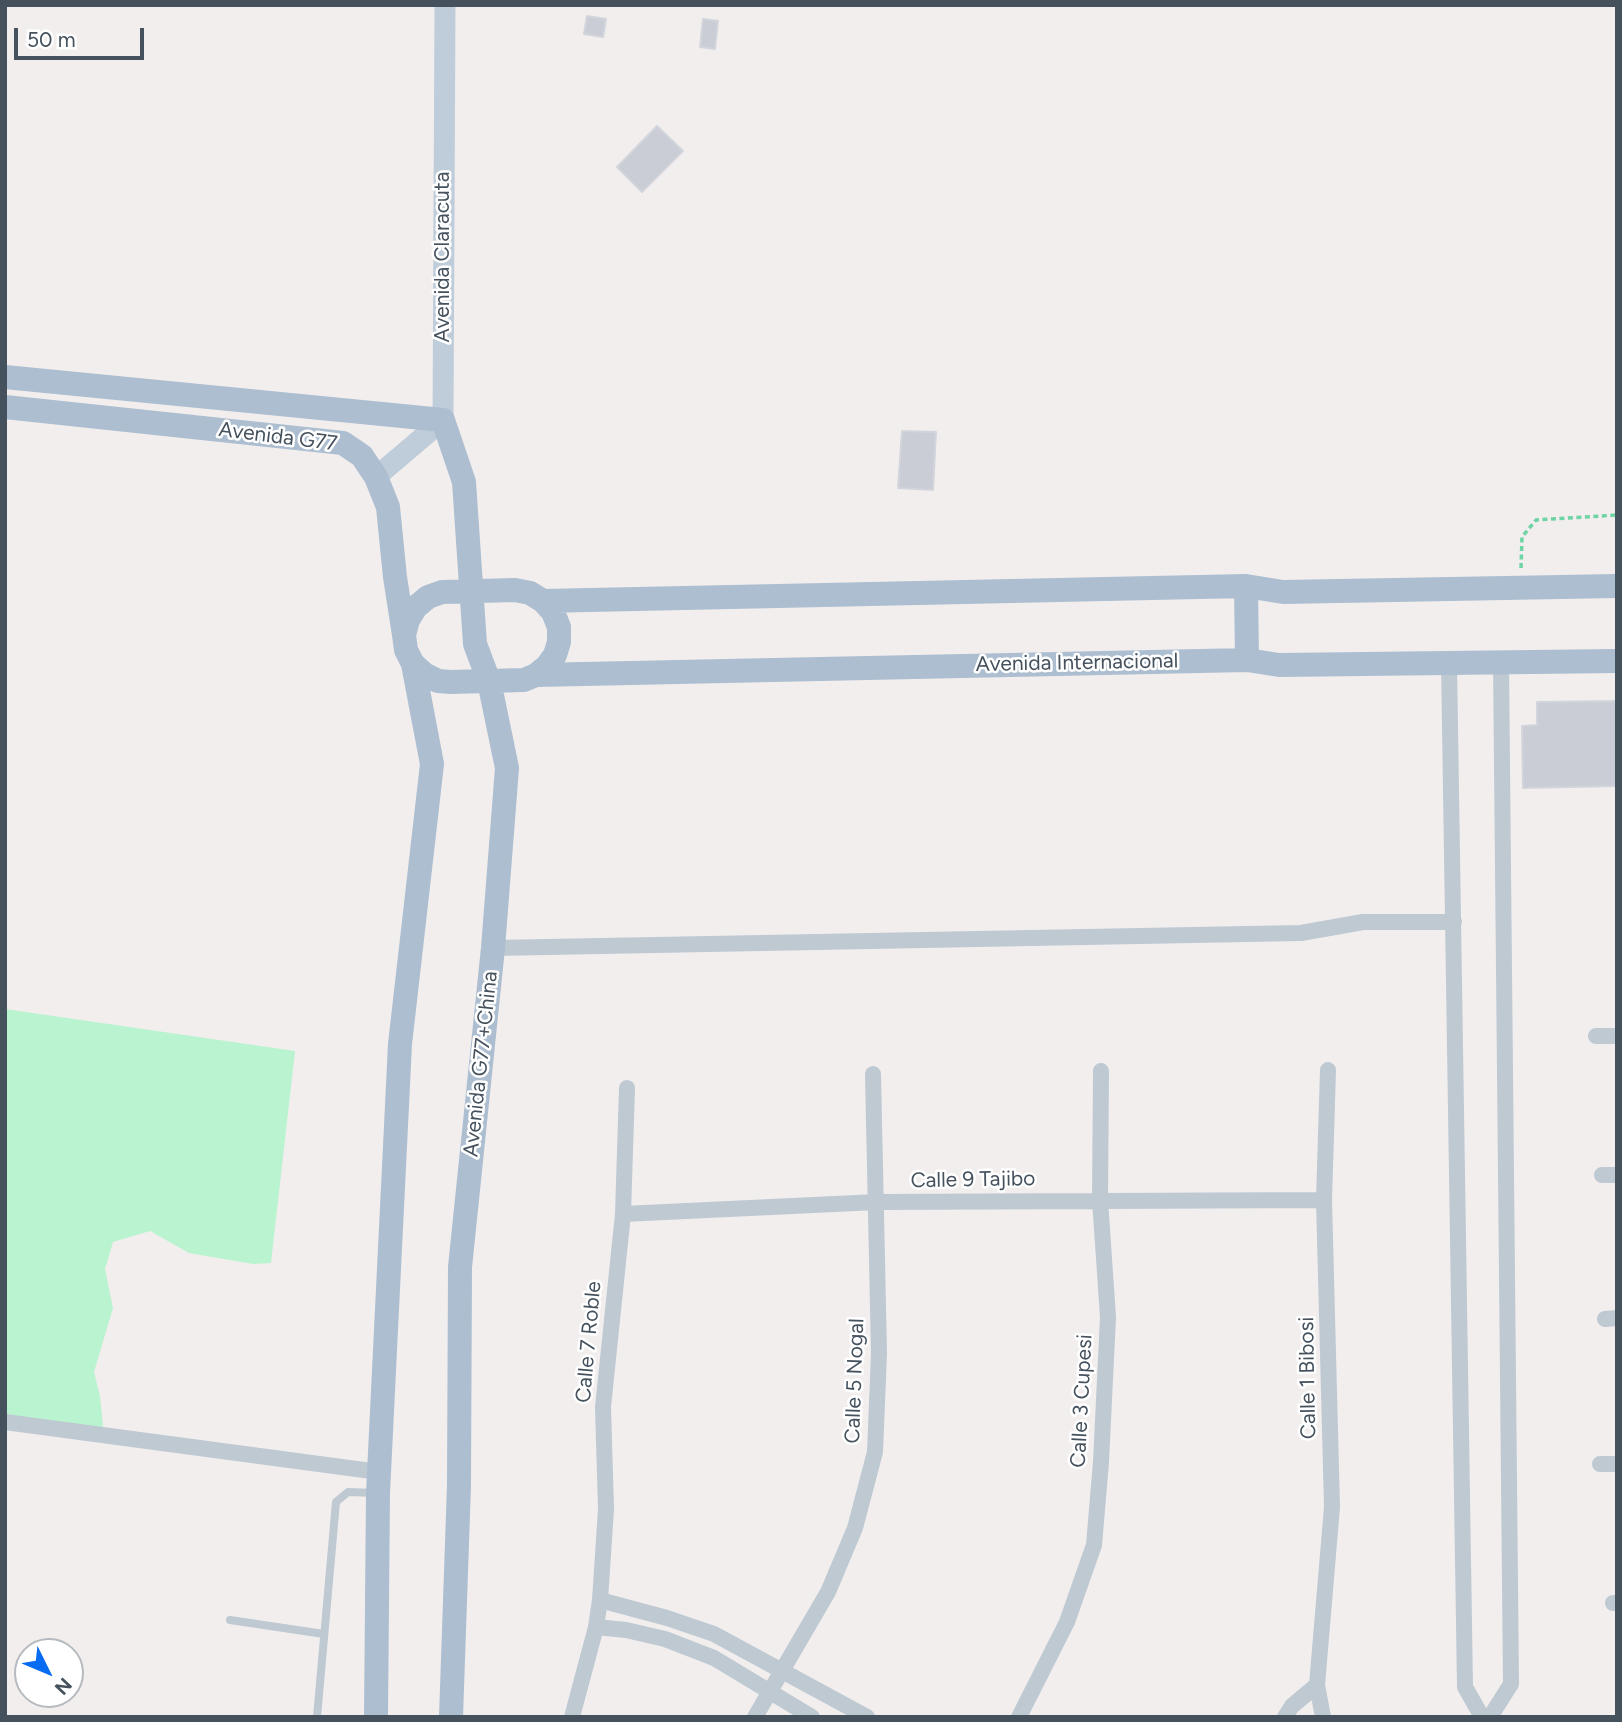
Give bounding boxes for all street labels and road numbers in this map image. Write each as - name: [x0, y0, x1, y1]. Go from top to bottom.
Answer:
- street label: Avenida Claracuta: [430, 172, 456, 342]
- street label: Avenida G77: [217, 417, 339, 457]
- street label: Avenida Internacional: [975, 649, 1179, 677]
- street label: Avenida G77+China: [459, 970, 503, 1158]
- street label: Calle 9 Tajibo: [910, 1166, 1036, 1194]
- street label: Calle 7 Roble: [571, 1280, 607, 1404]
- street label: Calle 1 Bibosi: [1294, 1317, 1322, 1439]
- street label: Calle 5 Nogal: [840, 1318, 870, 1444]
- street label: Calle 3 Cupesi: [1066, 1334, 1098, 1468]

